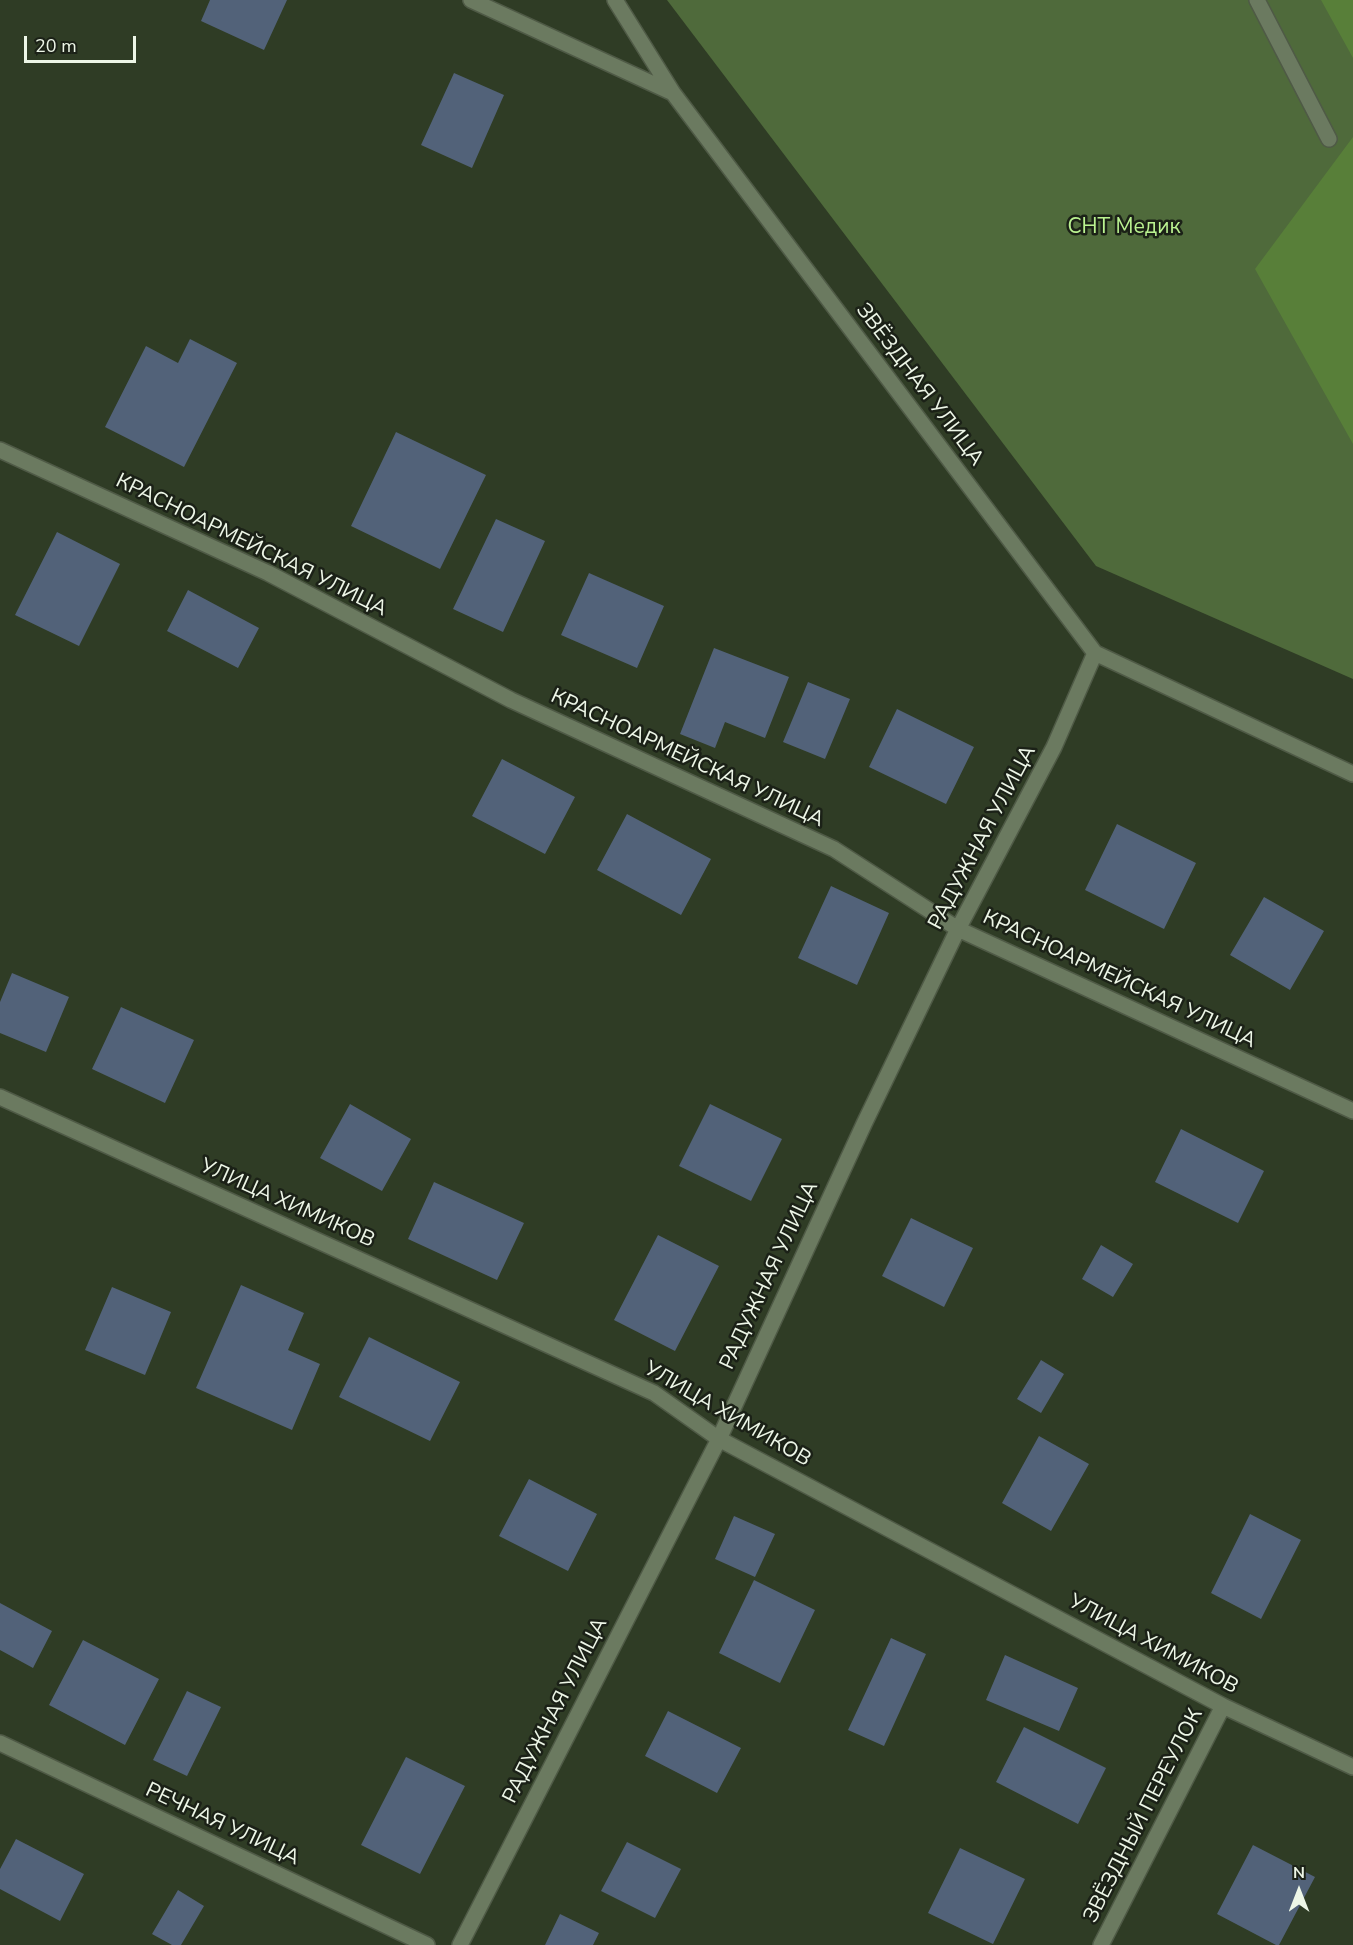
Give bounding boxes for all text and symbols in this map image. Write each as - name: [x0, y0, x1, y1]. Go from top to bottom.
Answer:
- scale bar: [27, 24, 140, 62]
- text: 20 m: [35, 34, 77, 58]
- park label: СНТ Медик: [1067, 215, 1181, 241]
- street label: ЗВЁЗДНАЯ УЛИЦА: [850, 299, 988, 471]
- street label: КРАСНОАРМЕЙСКАЯ УЛИЦА: [111, 469, 391, 623]
- street label: КРАСНОАРМЕЙСКАЯ УЛИЦА: [546, 684, 828, 834]
- street label: РАДУЖНАЯ УЛИЦА: [924, 742, 1042, 934]
- street label: КРАСНОАРМЕЙСКАЯ УЛИЦА: [978, 905, 1260, 1055]
- street label: УЛИЦА ХИМИКОВ: [196, 1154, 378, 1254]
- street label: РАДУЖНАЯ УЛИЦА: [715, 1178, 825, 1374]
- street label: УЛИЦА ХИМИКОВ: [639, 1357, 815, 1473]
- street label: УЛИЦА ХИМИКОВ: [1064, 1590, 1242, 1700]
- street label: РАДУЖНАЯ УЛИЦА: [498, 1614, 614, 1808]
- street label: ЗВЁЗДНЫЙ ПЕРЕУЛОК: [1079, 1705, 1209, 1927]
- street label: РЕЧНАЯ УЛИЦА: [141, 1778, 303, 1872]
- north arrow: [1269, 1861, 1329, 1921]
- text: N: [1293, 1862, 1305, 1884]

